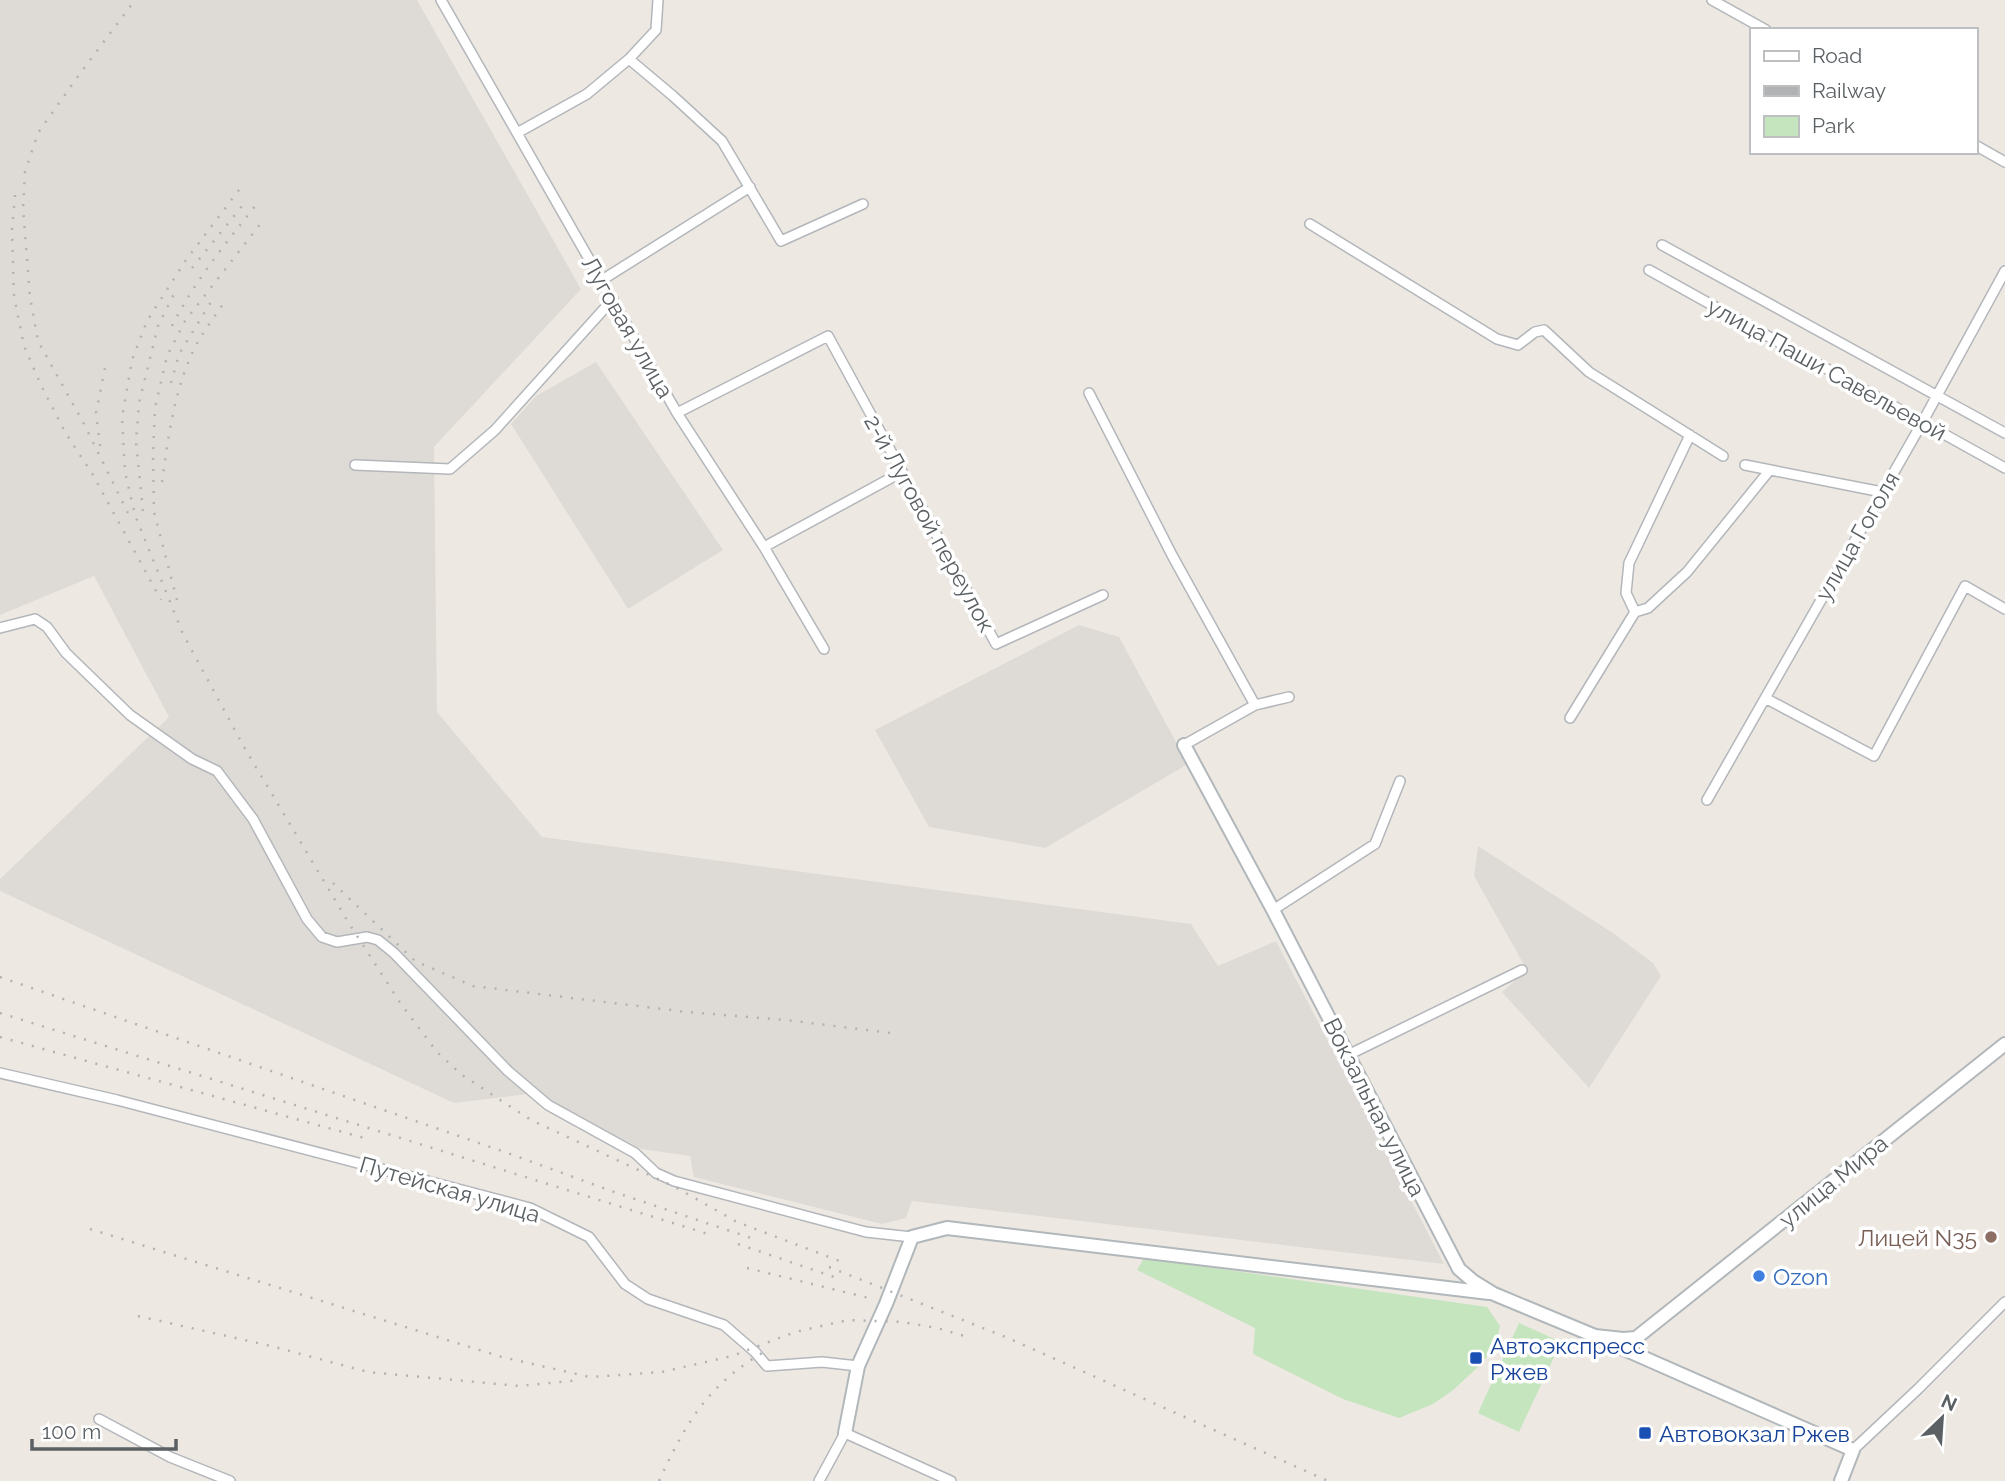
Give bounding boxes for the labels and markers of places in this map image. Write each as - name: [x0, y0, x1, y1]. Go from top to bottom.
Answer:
- place label: Лицей N35: [1858, 1224, 1977, 1251]
- marker: Лицей N35: [1983, 1229, 1999, 1245]
- place label: Ozon: [1773, 1263, 1828, 1290]
- marker: Ozon: [1751, 1268, 1767, 1284]
- place label: Автоэкспресс Ржев: [1490, 1332, 1645, 1385]
- marker: Автоэкспресс Ржев: [1468, 1350, 1484, 1366]
- place label: Автовокзал Ржев: [1659, 1420, 1850, 1447]
- marker: Автовокзал Ржев: [1637, 1425, 1653, 1441]

